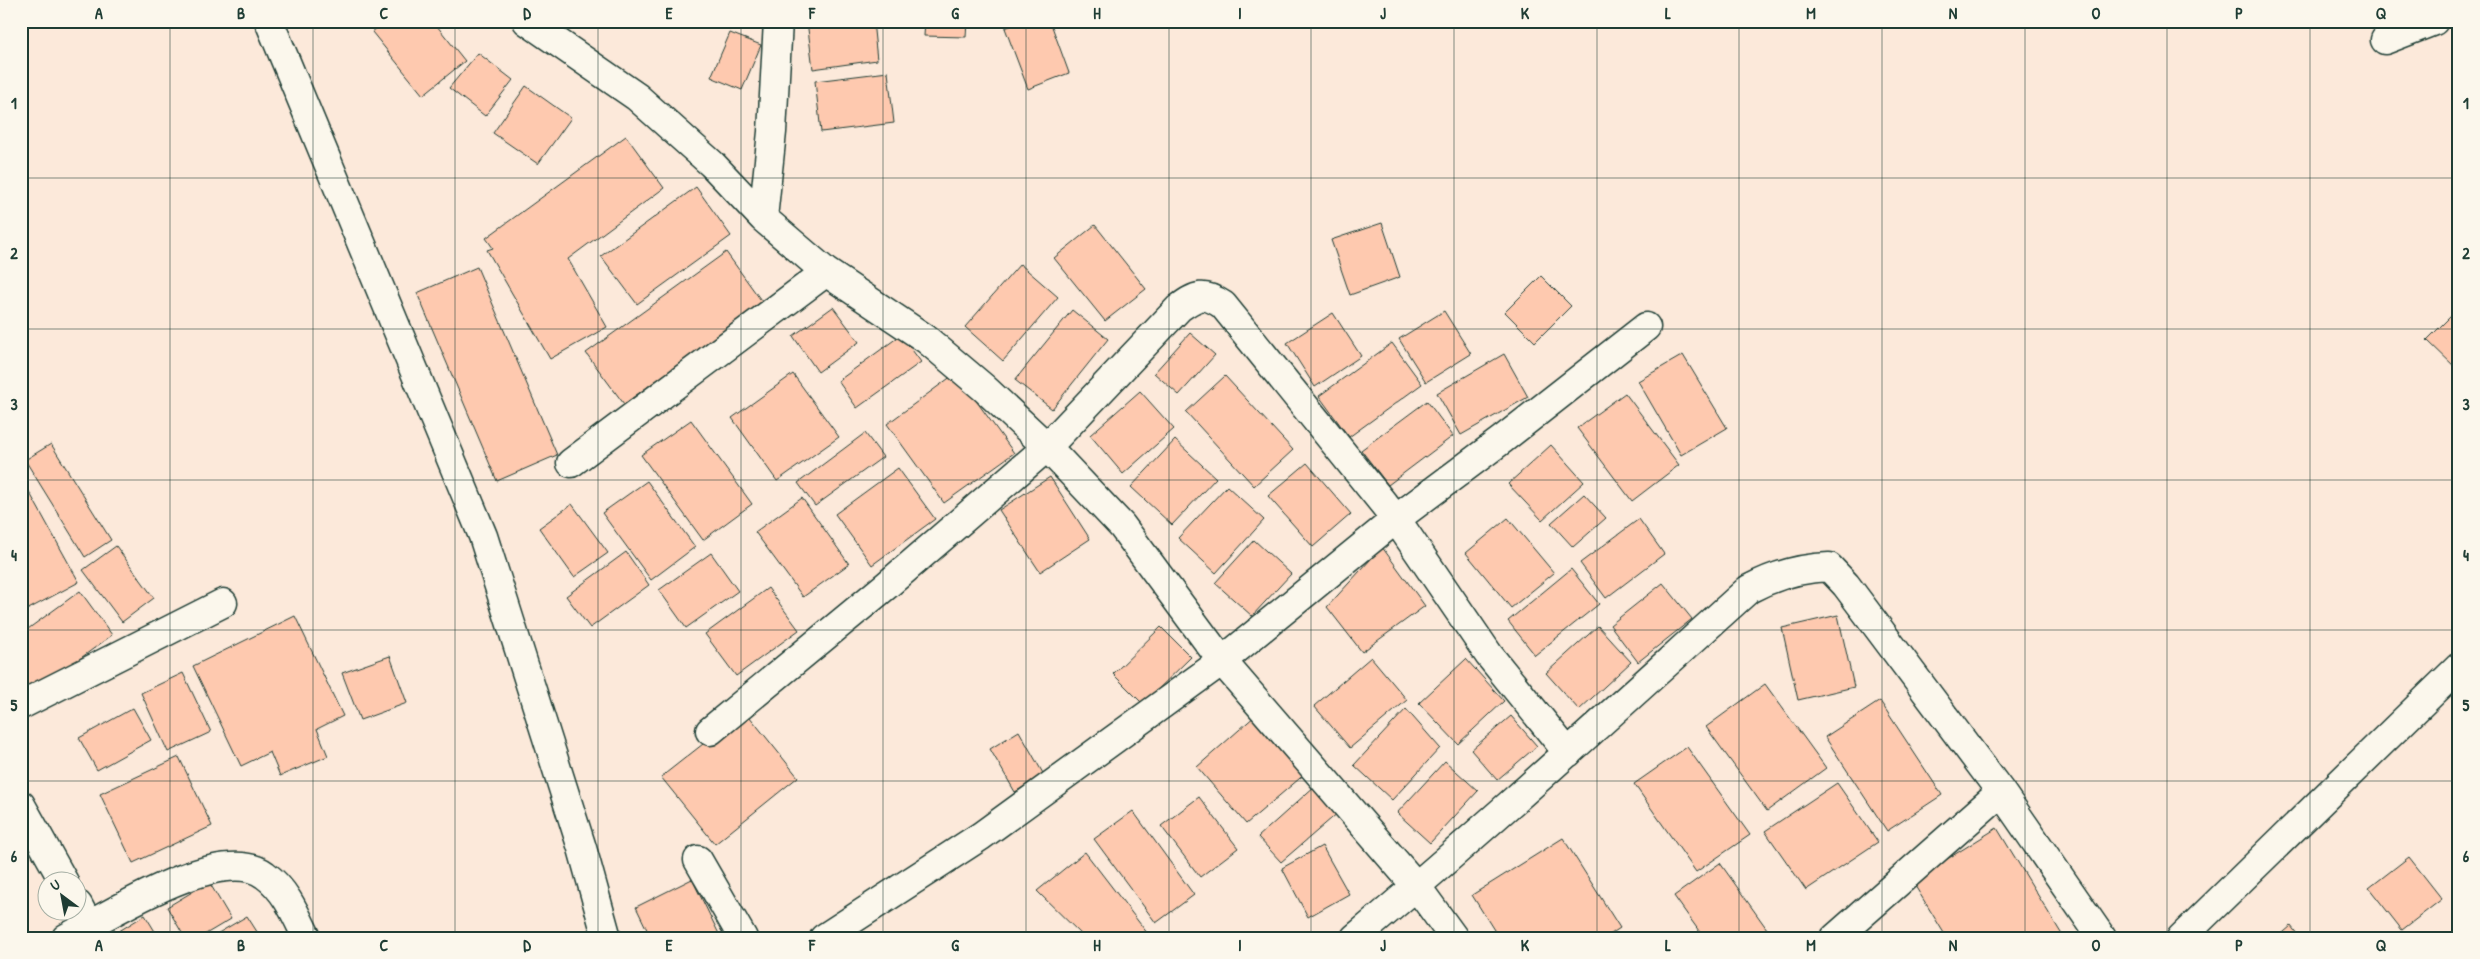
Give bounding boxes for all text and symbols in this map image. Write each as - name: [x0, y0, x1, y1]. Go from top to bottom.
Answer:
- text: A: [95, 2, 103, 24]
- text: B: [237, 2, 245, 24]
- text: C: [380, 2, 389, 24]
- text: D: [523, 2, 531, 24]
- text: E: [665, 2, 673, 24]
- text: F: [808, 2, 816, 24]
- text: G: [951, 2, 959, 24]
- text: H: [1093, 2, 1101, 24]
- text: I: [1238, 2, 1242, 24]
- text: J: [1380, 2, 1386, 24]
- text: K: [1521, 2, 1530, 24]
- text: L: [1665, 2, 1671, 24]
- text: M: [1806, 2, 1816, 24]
- text: N: [1949, 2, 1958, 24]
- text: O: [2092, 2, 2101, 24]
- text: P: [2235, 2, 2243, 24]
- text: Q: [2376, 2, 2386, 24]
- text: 1: [11, 92, 17, 114]
- text: 1: [2463, 92, 2469, 114]
- text: 2: [10, 242, 18, 264]
- text: 2: [2462, 242, 2470, 264]
- text: 3: [10, 393, 18, 415]
- text: 3: [2462, 393, 2470, 415]
- text: 4: [11, 544, 17, 566]
- text: 4: [2463, 544, 2469, 566]
- text: 5: [11, 694, 18, 716]
- text: 5: [2463, 694, 2470, 716]
- text: 6: [11, 845, 18, 867]
- text: 6: [2463, 845, 2470, 867]
- north arrow: [38, 872, 88, 922]
- text: U: [47, 874, 63, 895]
- text: A: [95, 934, 103, 956]
- text: B: [237, 934, 245, 956]
- text: C: [380, 934, 389, 956]
- text: D: [523, 934, 531, 956]
- text: E: [665, 934, 673, 956]
- text: F: [808, 934, 816, 956]
- text: G: [951, 934, 959, 956]
- text: H: [1093, 934, 1101, 956]
- text: I: [1238, 934, 1242, 956]
- text: J: [1380, 934, 1386, 956]
- text: K: [1521, 934, 1530, 956]
- text: L: [1665, 934, 1671, 956]
- text: M: [1806, 934, 1816, 956]
- text: N: [1949, 934, 1958, 956]
- text: O: [2092, 934, 2101, 956]
- text: P: [2235, 934, 2243, 956]
- text: Q: [2376, 934, 2386, 956]

